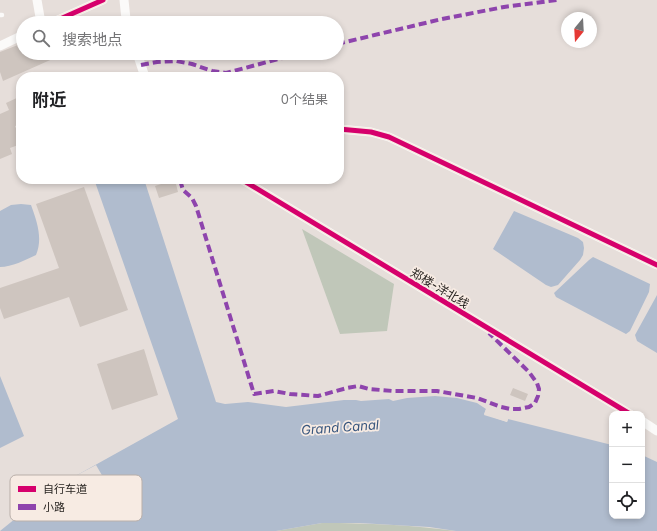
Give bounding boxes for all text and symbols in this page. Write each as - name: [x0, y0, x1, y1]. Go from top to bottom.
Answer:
- north arrow: [561, 12, 597, 48]
- search box: [16, 16, 344, 60]
- icon: search: [30, 27, 52, 49]
- text: 搜索地点: [62, 30, 122, 49]
- text: 附近: [32, 90, 66, 110]
- text: 0个结果: [281, 91, 328, 107]
- street label: 郑楼-洋北线: [408, 265, 472, 311]
- map controls: [609, 411, 645, 519]
- button: +: [609, 411, 645, 447]
- water label: Grand Canal: [301, 416, 380, 438]
- button: −: [609, 447, 645, 483]
- legend: [10, 475, 142, 521]
- text: 自行车道: [43, 482, 87, 496]
- button: locate: [609, 483, 645, 519]
- text: 小路: [43, 500, 65, 514]

